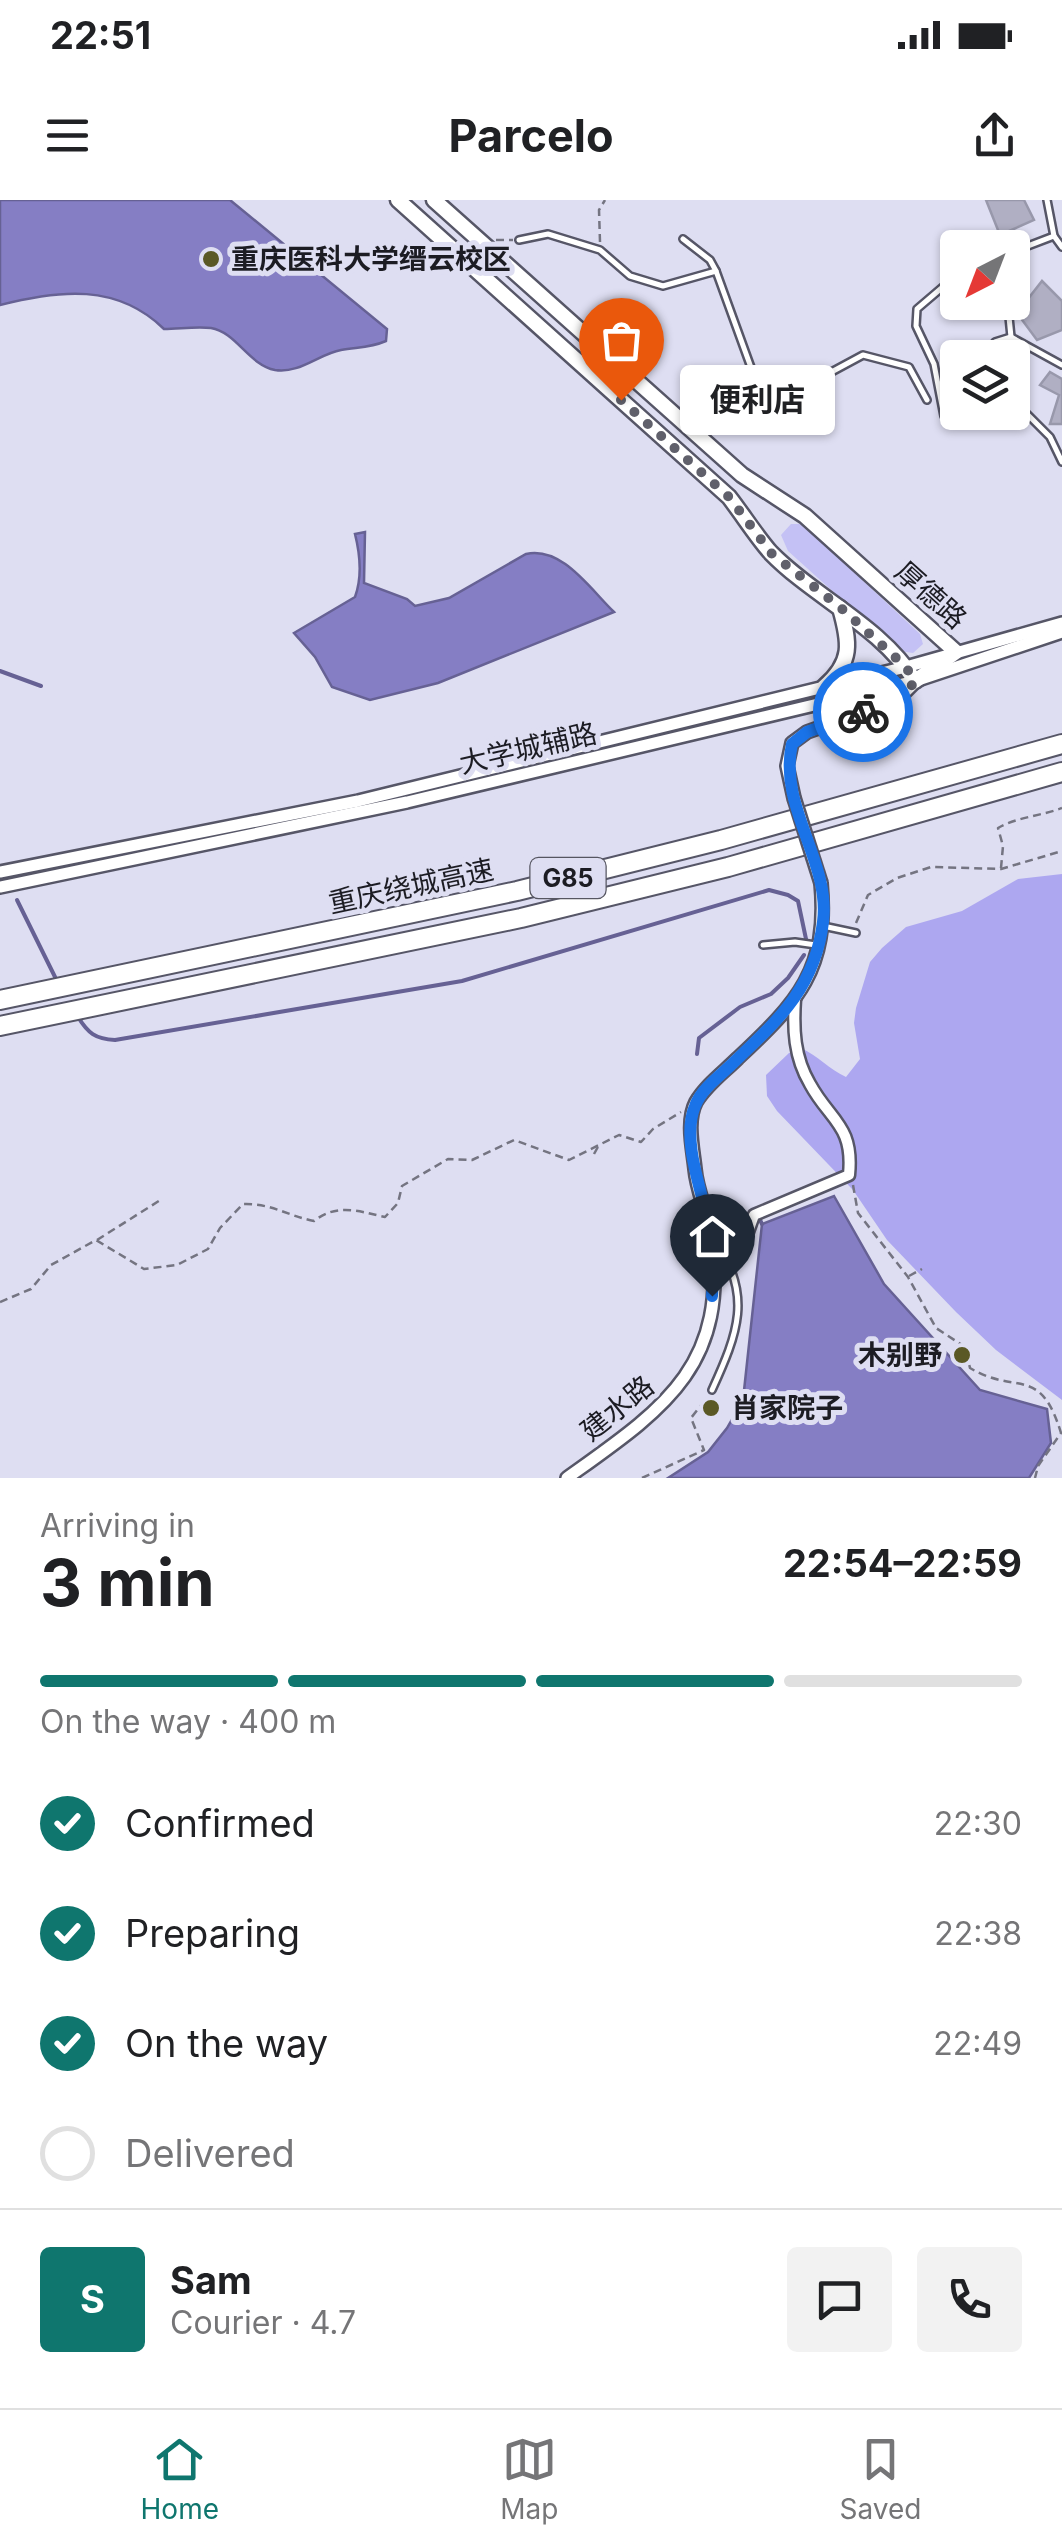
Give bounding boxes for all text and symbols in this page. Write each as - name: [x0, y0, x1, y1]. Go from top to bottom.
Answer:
- text: 22:51: [50, 12, 151, 58]
- icon: menu: [40, 108, 95, 163]
- text: Parcelo: [448, 108, 614, 163]
- icon: share: [967, 108, 1022, 163]
- north arrow: [940, 230, 1030, 320]
- map controls: [940, 230, 1030, 430]
- place label: 重庆医科大学缙云校区: [231, 242, 511, 276]
- marker: 重庆医科大学缙云校区: [200, 248, 222, 270]
- pin: [579, 298, 664, 401]
- icon: bag: [594, 313, 649, 368]
- button: layers: [940, 340, 1030, 430]
- callout: 便利店: [681, 365, 836, 435]
- text: 便利店: [709, 380, 806, 419]
- street label: 厚德路: [888, 554, 974, 636]
- courier: [813, 662, 913, 762]
- icon: bike: [836, 685, 891, 740]
- street label: 大学城辅路: [456, 716, 600, 780]
- street label: 重庆绕城高速: [325, 852, 497, 920]
- road number: G85: [530, 858, 606, 898]
- pin: [670, 1194, 755, 1297]
- icon: home: [685, 1209, 740, 1264]
- place label: 木别野: [858, 1338, 942, 1372]
- marker: 木别野: [951, 1344, 973, 1366]
- street label: 建水路: [574, 1368, 660, 1448]
- place label: 肖家院子: [731, 1391, 843, 1425]
- marker: 肖家院子: [700, 1397, 722, 1419]
- text: Arriving in: [40, 1506, 195, 1545]
- text: 22:54–22:59: [783, 1540, 1022, 1586]
- text: 3 min: [40, 1543, 215, 1622]
- text: On the way · 400 m: [40, 1702, 336, 1741]
- icon: check: [40, 1796, 95, 1851]
- text: Confirmed: [125, 1800, 315, 1846]
- text: 22:30: [934, 1804, 1022, 1843]
- icon: check: [40, 1906, 95, 1961]
- text: Preparing: [125, 1910, 300, 1956]
- text: 22:38: [934, 1914, 1022, 1953]
- icon: check: [40, 2016, 95, 2071]
- text: On the way: [125, 2020, 328, 2066]
- text: 22:49: [933, 2024, 1022, 2063]
- text: Delivered: [125, 2130, 295, 2176]
- button: chat: [787, 2247, 892, 2352]
- button: phone: [917, 2247, 1022, 2352]
- text: Sam: [170, 2257, 252, 2303]
- text: S: [80, 2276, 105, 2322]
- text: Courier · 4.7: [170, 2303, 356, 2342]
- tab: Home: [141, 2432, 219, 2526]
- tab: Map: [500, 2432, 558, 2526]
- tab: Saved: [839, 2432, 921, 2526]

